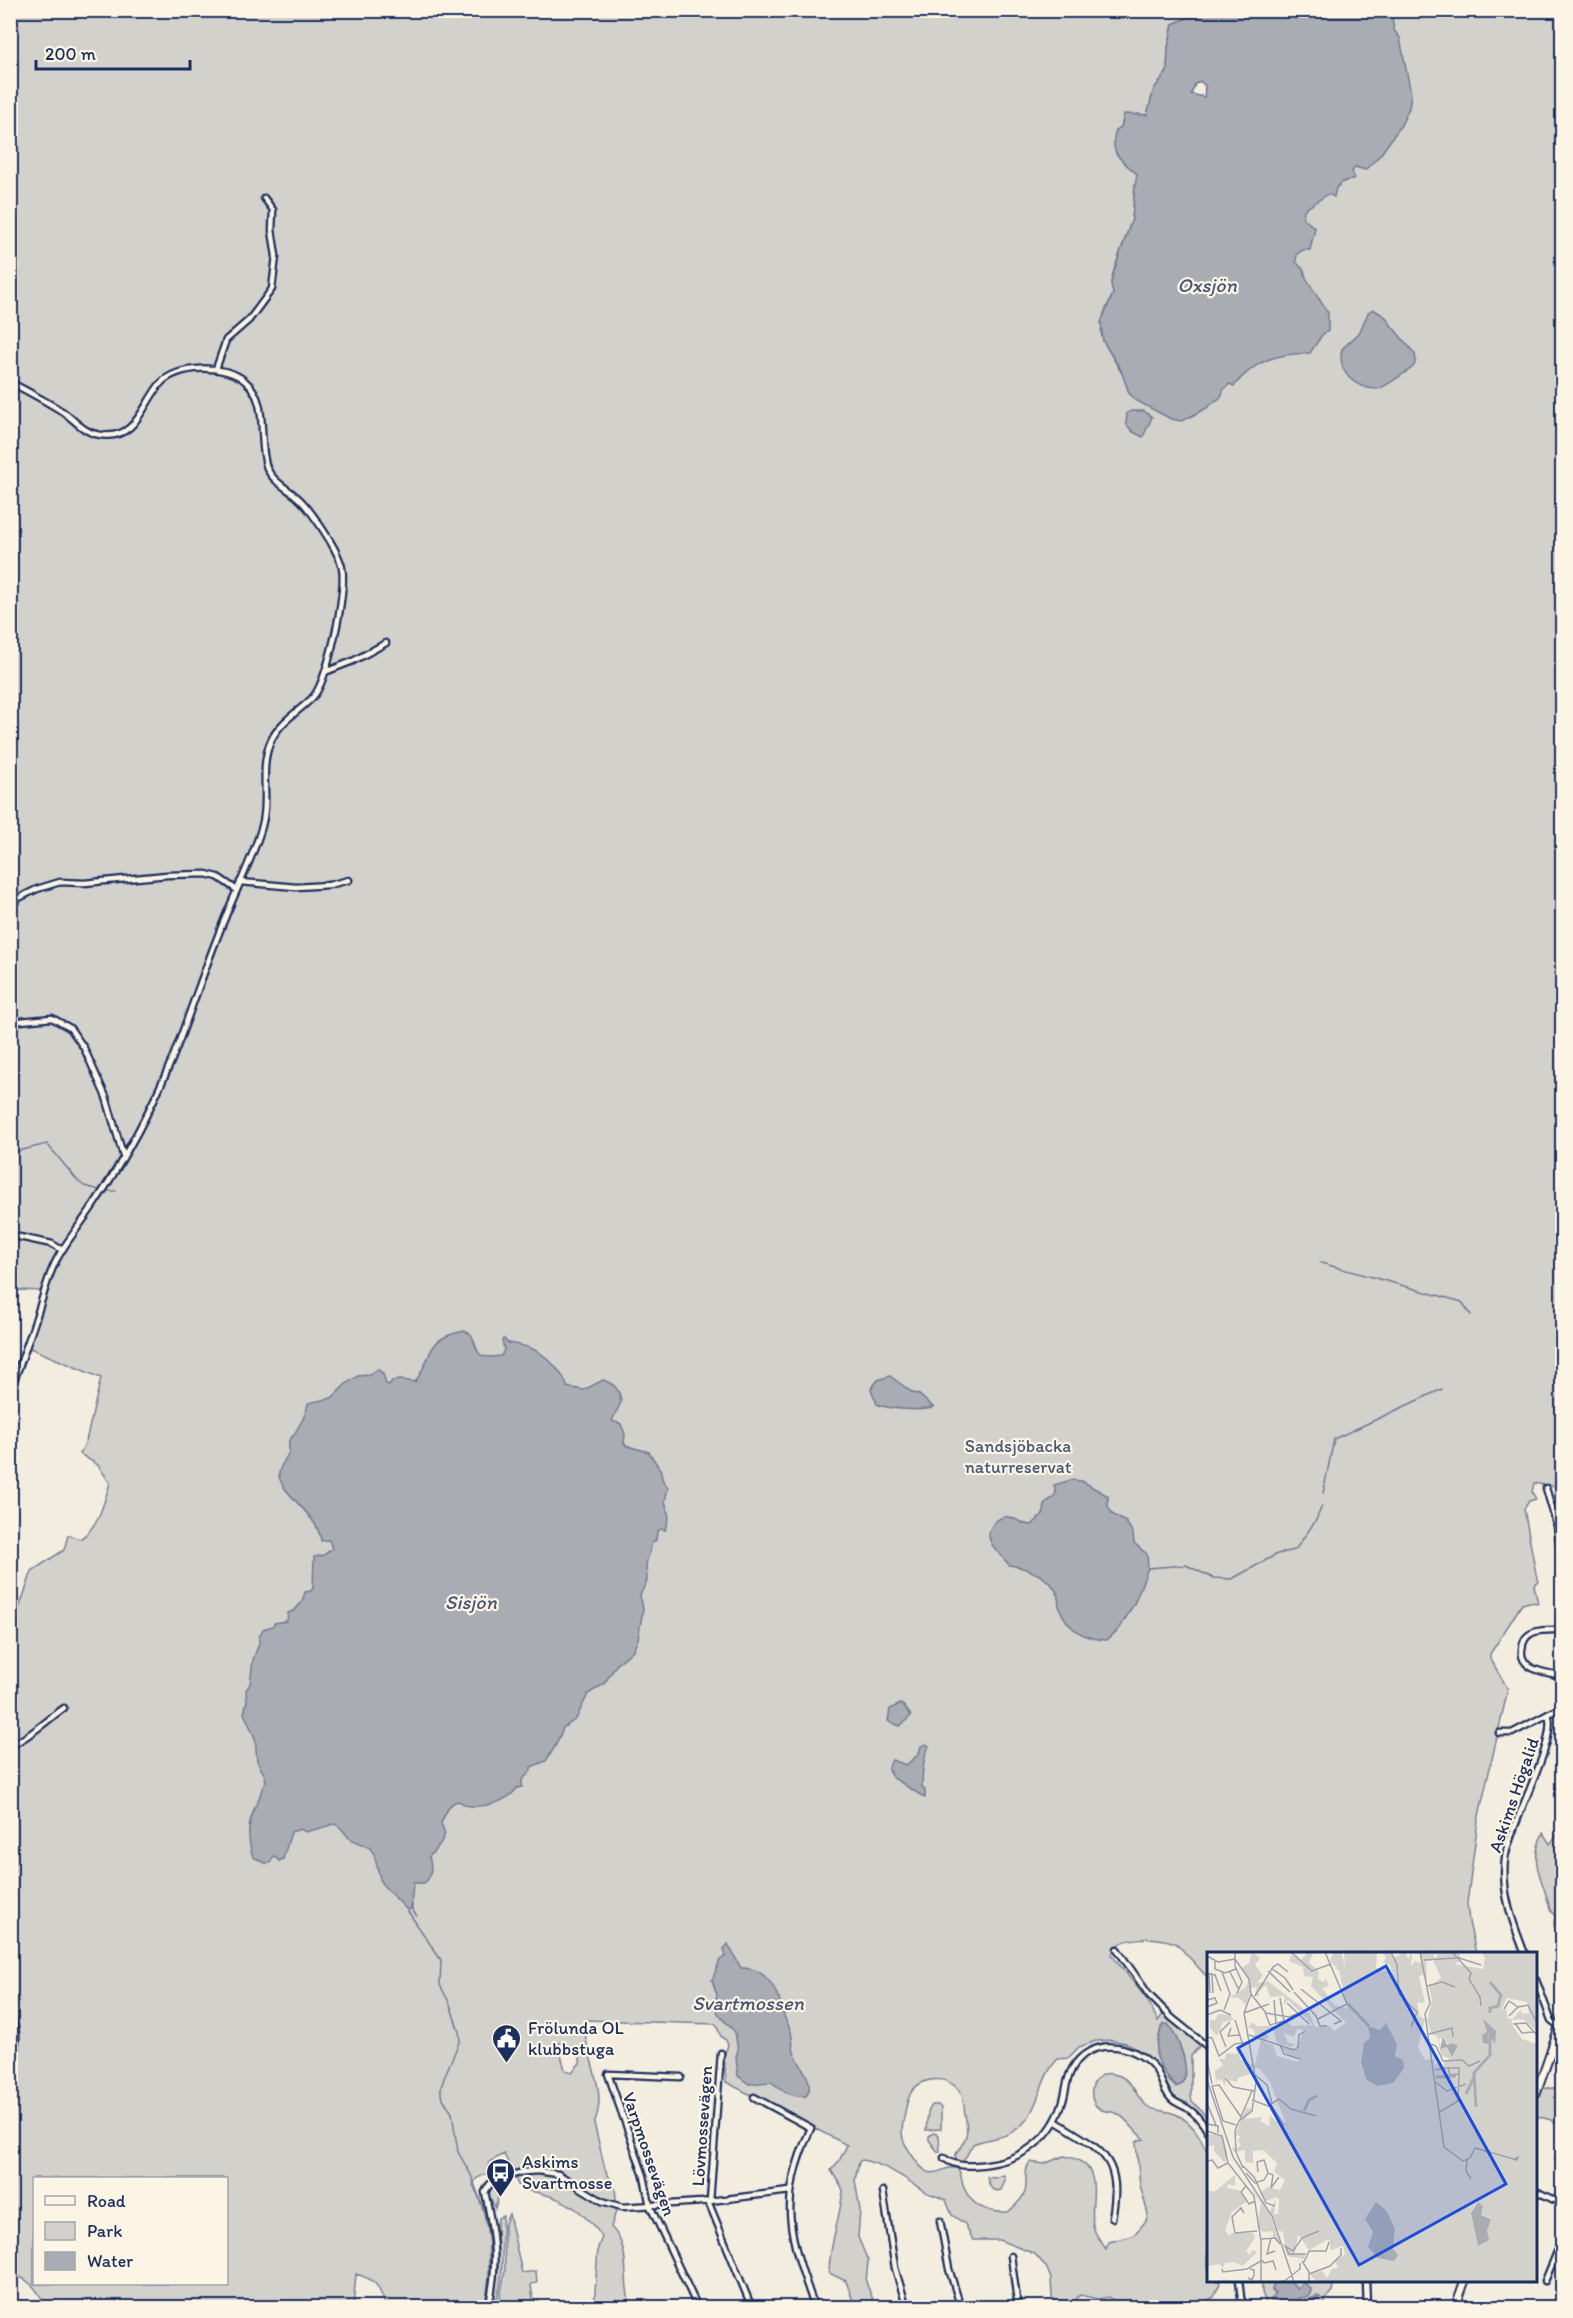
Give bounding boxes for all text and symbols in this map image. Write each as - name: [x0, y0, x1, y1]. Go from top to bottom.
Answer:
- scale bar: [36, 33, 190, 71]
- text: 200 m: [45, 43, 96, 65]
- water label: Oxsjön: [1177, 273, 1237, 297]
- park label: Sandsjöbacka naturreservat: [965, 1435, 1072, 1478]
- water label: Sisjön: [445, 1590, 498, 1614]
- street label: Askims Högalid: [1484, 1734, 1544, 1855]
- inset map: [1207, 1952, 1537, 2282]
- water label: Svartmossen: [692, 1991, 805, 2015]
- place label: Frölunda OL klubbstuga: [528, 2017, 624, 2060]
- public building icon: Frölunda OL klubbstuga: [491, 2022, 523, 2064]
- street label: Lövmossevägen: [687, 2065, 717, 2187]
- street label: Varpmossevägen: [618, 2089, 681, 2219]
- place label: Askims Svartmosse: [522, 2151, 612, 2194]
- bus stop icon: Askims Svartmosse: [485, 2156, 517, 2198]
- legend: [33, 2177, 228, 2285]
- text: Road: [87, 2190, 126, 2212]
- text: Park: [87, 2220, 122, 2242]
- text: Water: [87, 2250, 133, 2272]

